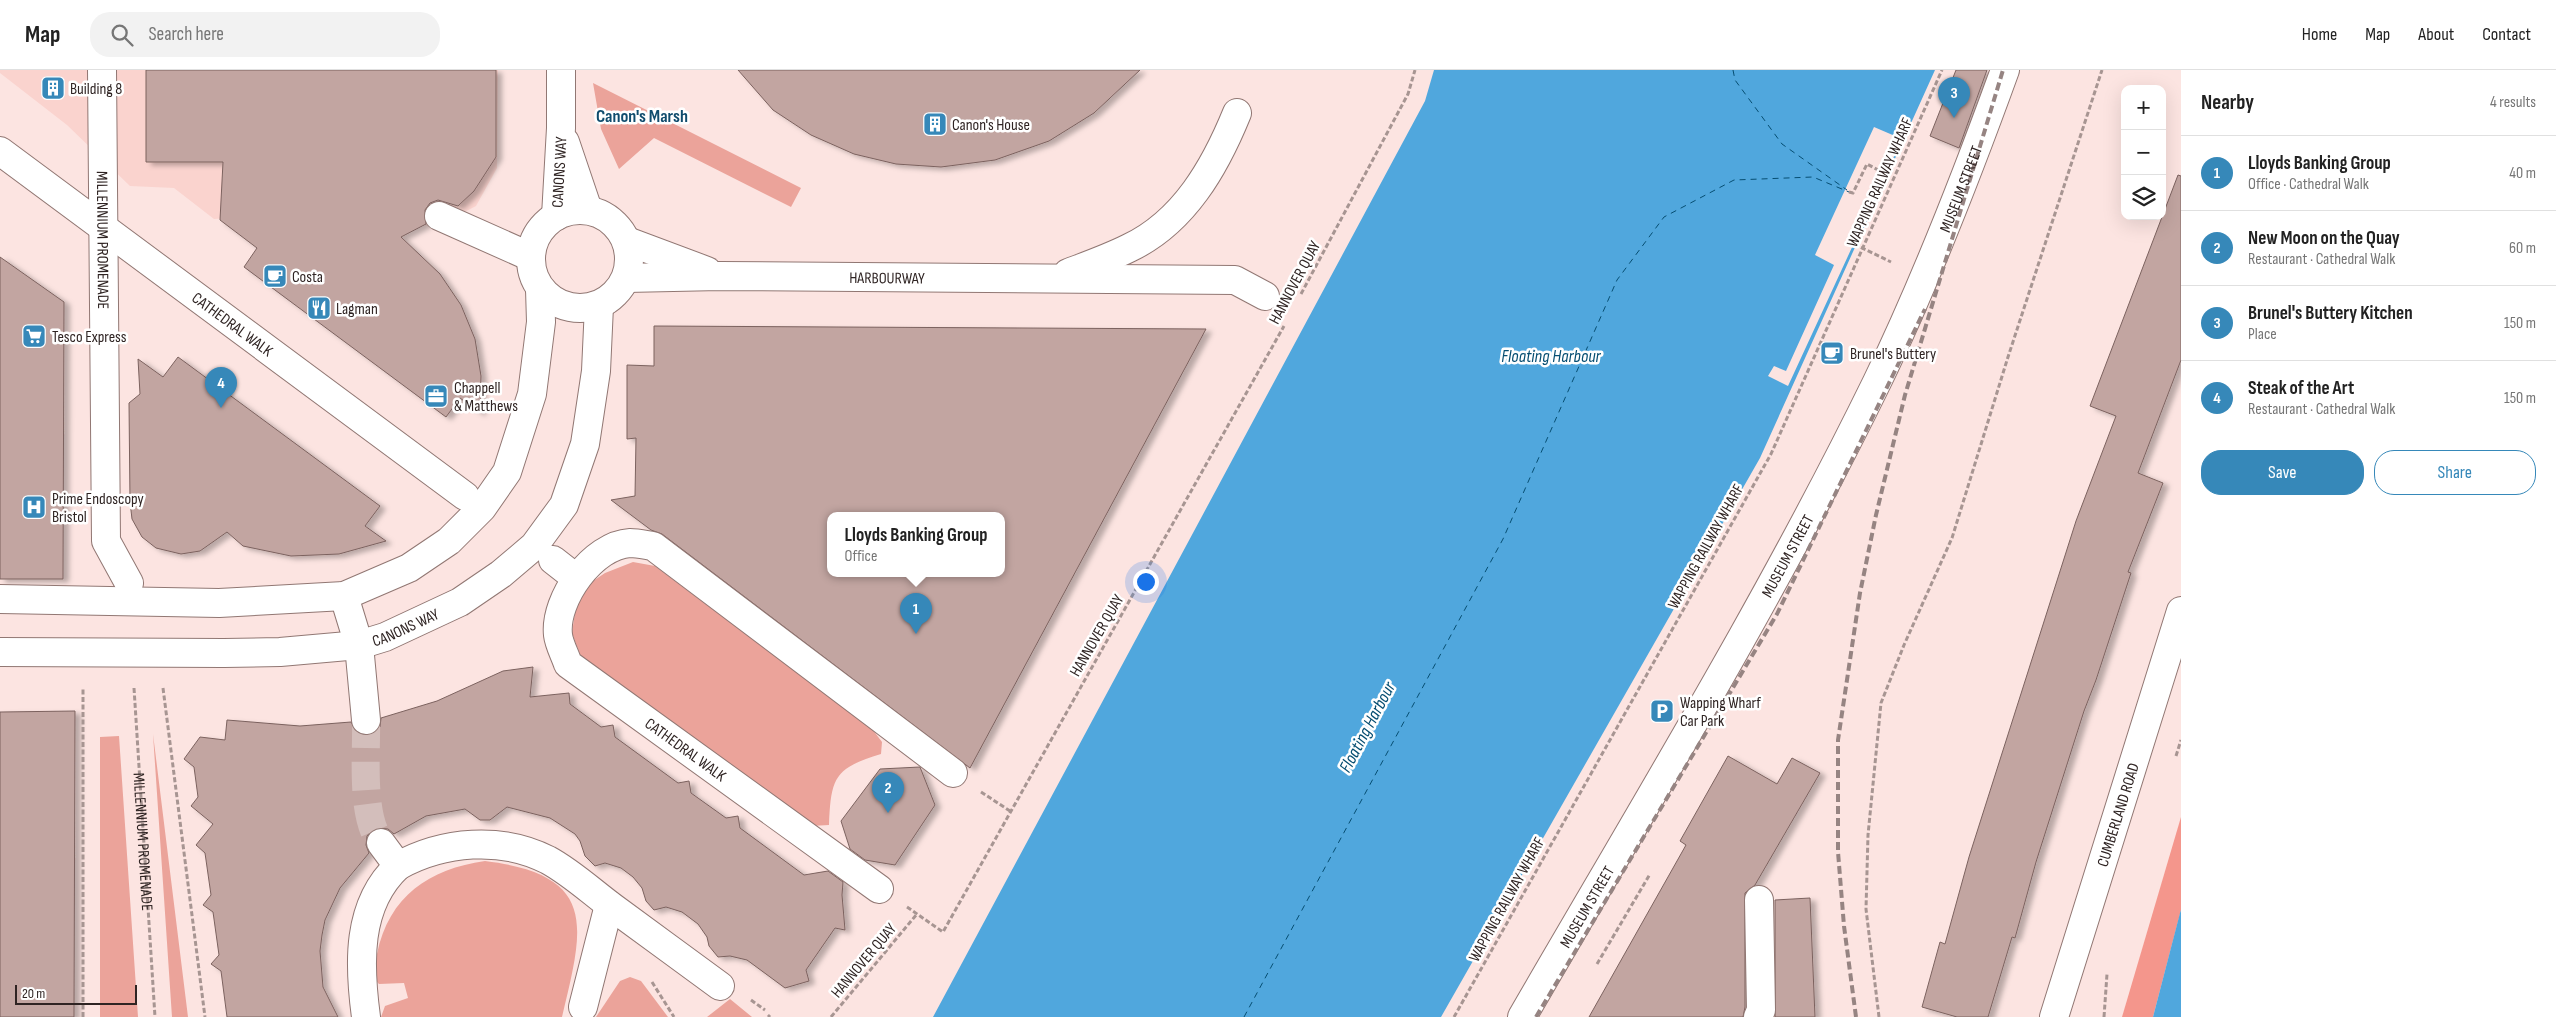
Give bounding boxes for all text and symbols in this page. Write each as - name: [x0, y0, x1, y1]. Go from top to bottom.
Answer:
- search box: [90, 12, 440, 57]
- text: Map: [25, 20, 60, 49]
- icon: search: [108, 21, 136, 49]
- text: Search here: [148, 23, 224, 46]
- text: Home: [2302, 24, 2337, 45]
- text: Map: [2365, 24, 2390, 45]
- text: About: [2418, 24, 2454, 45]
- text: Contact: [2482, 24, 2531, 45]
- building icon: Building 8: [40, 75, 66, 101]
- pin: 3: [1938, 77, 1970, 118]
- place label: Building 8: [70, 80, 122, 99]
- map controls: [2121, 85, 2166, 220]
- button: +: [2121, 85, 2166, 130]
- text: Nearby: [2201, 90, 2254, 115]
- text: 4 results: [2490, 93, 2536, 112]
- district label: Canon's Marsh: [596, 106, 688, 127]
- building icon: Canon's House: [922, 111, 948, 137]
- street label: WAPPING RAILWAY WHARF: [1843, 115, 1917, 250]
- place label: Canon's House: [952, 116, 1030, 135]
- button: −: [2121, 130, 2166, 175]
- street label: CANONS WAY: [548, 136, 572, 208]
- street label: MUSEUM STREET: [1936, 143, 1987, 235]
- text: Lloyds Banking Group: [2248, 152, 2391, 175]
- text: 1: [2214, 164, 2220, 183]
- text: 40 m: [2509, 164, 2536, 183]
- street label: MILLENNIUM PROMENADE: [92, 171, 112, 309]
- button: layers: [2121, 175, 2166, 220]
- text: Office · Cathedral Walk: [2248, 175, 2369, 194]
- text: New Moon on the Quay: [2248, 227, 2400, 250]
- street label: HANNOVER QUAY: [1265, 238, 1325, 327]
- text: 2: [2213, 239, 2221, 258]
- text: 60 m: [2509, 239, 2536, 258]
- text: Restaurant · Cathedral Walk: [2248, 250, 2395, 269]
- cafe icon: Costa: [262, 263, 288, 289]
- place label: Costa: [292, 268, 323, 287]
- street label: HARBOURWAY: [849, 269, 925, 289]
- street label: CATHEDRAL WALK: [188, 289, 277, 362]
- restaurant icon: Lagman: [306, 295, 332, 321]
- place label: Lagman: [336, 300, 378, 319]
- text: Brunel's Buttery Kitchen: [2248, 302, 2413, 325]
- text: 3: [2213, 314, 2221, 333]
- text: 150 m: [2504, 314, 2536, 333]
- supermarket icon: Tesco Express: [21, 323, 47, 349]
- text: Place: [2248, 325, 2277, 344]
- place label: Tesco Express: [52, 328, 127, 347]
- cafe icon: Brunel's Buttery: [1819, 340, 1845, 366]
- place label: Brunel's Buttery: [1850, 345, 1936, 364]
- water label: Floating Harbour: [1501, 346, 1602, 367]
- pin: 4: [205, 367, 237, 408]
- text: Steak of the Art: [2248, 377, 2354, 400]
- place label: Chappell & Matthews: [454, 379, 518, 416]
- office icon: Chappell & Matthews: [423, 383, 449, 409]
- text: 4: [2213, 389, 2221, 408]
- text: 150 m: [2504, 389, 2536, 408]
- text: Restaurant · Cathedral Walk: [2248, 400, 2395, 419]
- button: Save: [2201, 450, 2364, 495]
- button: Share: [2374, 450, 2536, 495]
- street label: WAPPING RAILWAY WHARF: [1664, 481, 1748, 612]
- place label: Prime Endoscopy Bristol: [52, 490, 144, 527]
- hospital icon: Prime Endoscopy Bristol: [21, 494, 47, 520]
- street label: MUSEUM STREET: [1758, 511, 1819, 601]
- popup: [827, 512, 1005, 577]
- text: Lloyds Banking Group: [845, 524, 987, 547]
- text: Office: [845, 547, 877, 566]
- your location: [1133, 569, 1159, 595]
- street label: HANNOVER QUAY: [1066, 591, 1129, 680]
- pin: 1: [900, 593, 932, 634]
- street label: CANONS WAY: [370, 605, 443, 651]
- water label: Floating Harbour: [1335, 678, 1400, 776]
- place label: Wapping Wharf Car Park: [1680, 694, 1761, 731]
- parking icon: Wapping Wharf Car Park: [1649, 698, 1675, 724]
- street label: CATHEDRAL WALK: [641, 714, 730, 786]
- street label: CUMBERLAND ROAD: [2094, 761, 2144, 869]
- street label: MILLENNIUM PROMENADE: [128, 772, 156, 911]
- pin: 2: [872, 772, 904, 813]
- street label: WAPPING RAILWAY WHARF: [1465, 834, 1549, 965]
- street label: MUSEUM STREET: [1556, 863, 1619, 951]
- street label: HANNOVER QUAY: [828, 920, 901, 1002]
- scale bar: [15, 982, 138, 1005]
- text: 20 m: [22, 985, 45, 1002]

